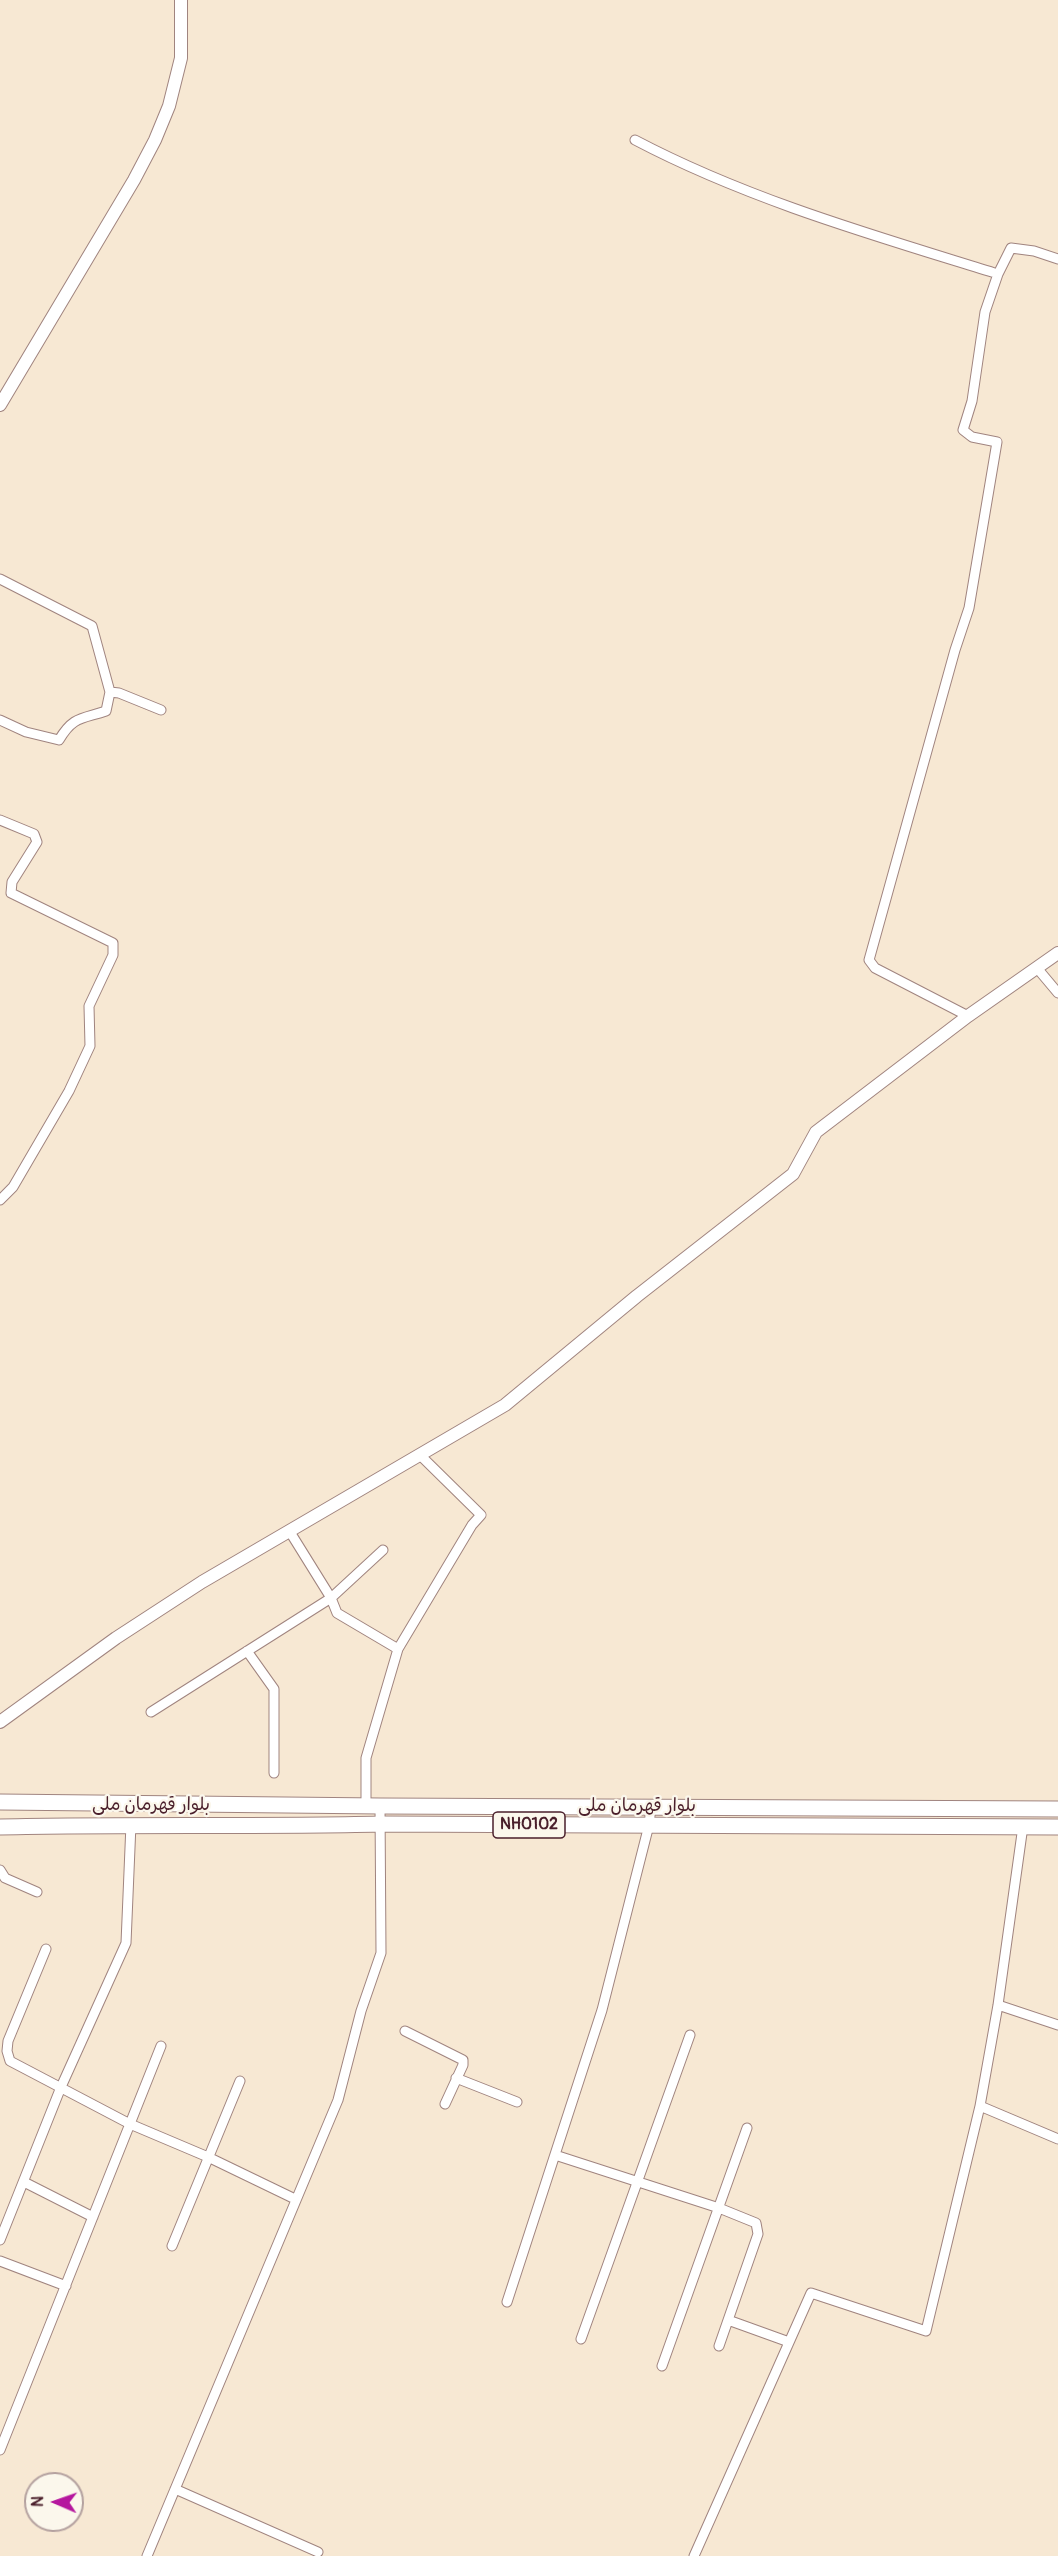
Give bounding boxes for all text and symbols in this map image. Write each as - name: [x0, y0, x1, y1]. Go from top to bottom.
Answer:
- street label: بلوار قهرمان ملی: [92, 1794, 210, 1816]
- street label: بلوار قهرمان ملی: [578, 1795, 696, 1817]
- road number: NH0102: [493, 1812, 565, 1838]
- north arrow: [24, 2472, 84, 2532]
- text: N: [28, 2496, 48, 2507]

